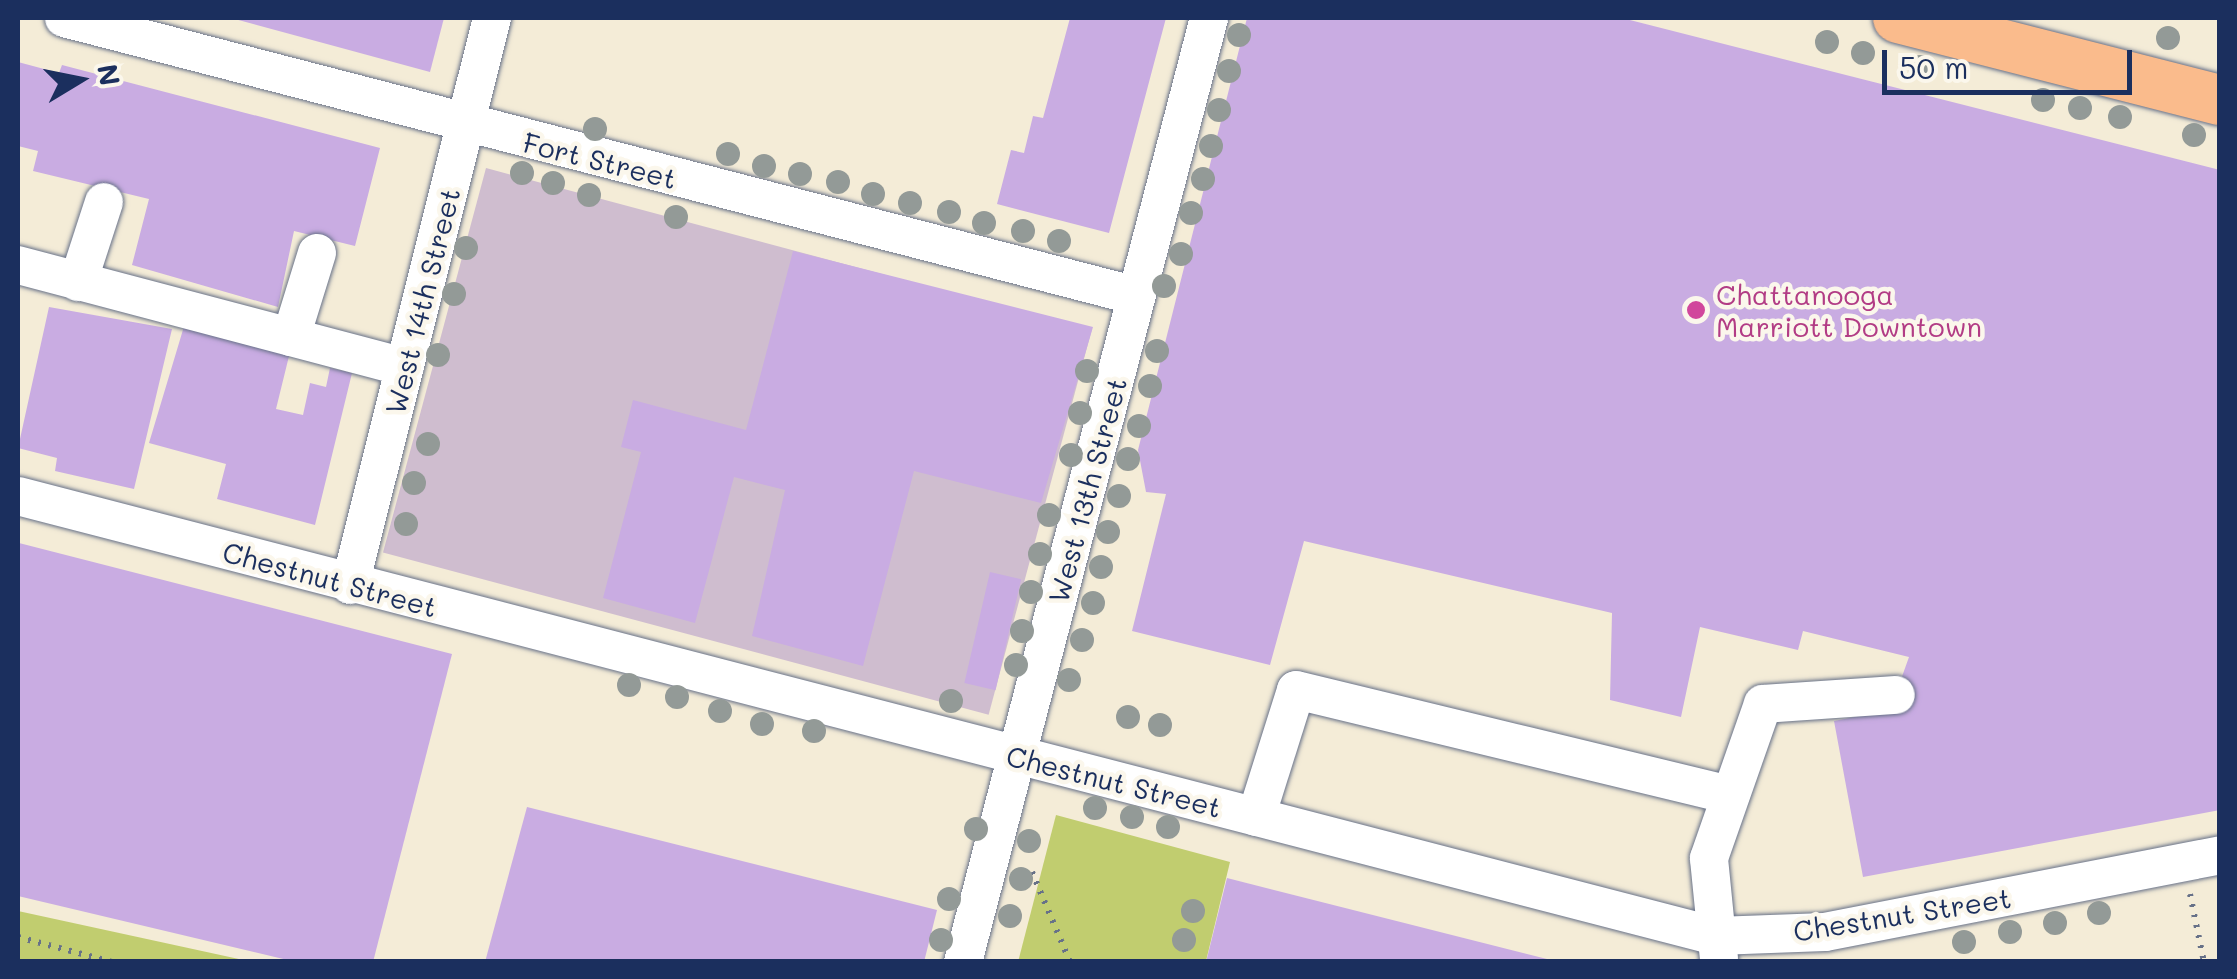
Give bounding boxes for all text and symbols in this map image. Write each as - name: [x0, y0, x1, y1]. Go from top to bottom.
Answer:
- north arrow: [30, 30, 130, 130]
- scale bar: [1887, 30, 2137, 92]
- text: 50 m: [1899, 47, 1969, 87]
- text: N: [90, 61, 129, 88]
- street label: Fort Street: [520, 125, 680, 195]
- street label: West 14th Street: [378, 184, 466, 418]
- place label: Chattanooga Marriott Downtown: [1716, 277, 1982, 343]
- marker: Chattanooga Marriott Downtown: [1685, 299, 1707, 321]
- street label: West 13th Street: [1041, 374, 1133, 606]
- street label: Chestnut Street: [219, 534, 441, 624]
- street label: Chestnut Street: [1003, 738, 1225, 824]
- street label: Chestnut Street: [1791, 880, 2013, 948]

